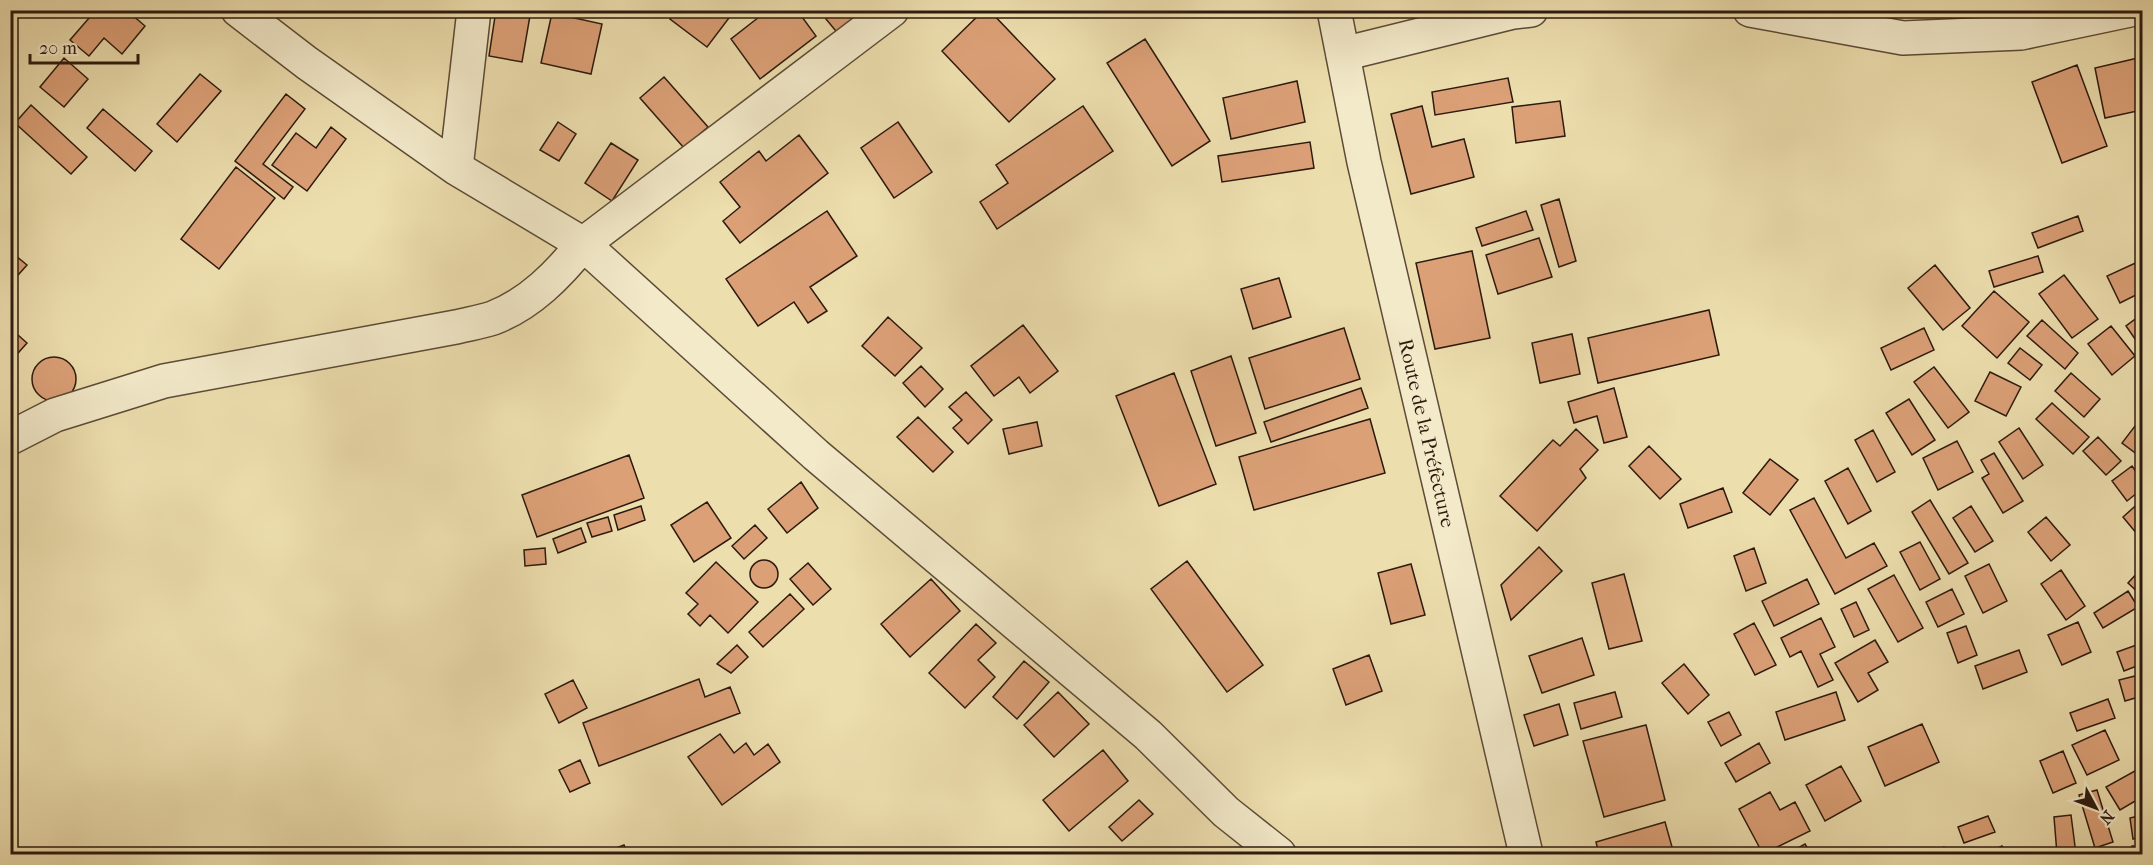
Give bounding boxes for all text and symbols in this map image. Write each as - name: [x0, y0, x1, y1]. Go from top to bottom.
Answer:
- scale bar: [30, 27, 138, 65]
- text: 20 m: [39, 38, 77, 59]
- street label: Route de la Préfecture: [1394, 336, 1459, 530]
- north arrow: [2066, 778, 2126, 838]
- text: N: [2095, 807, 2118, 829]

